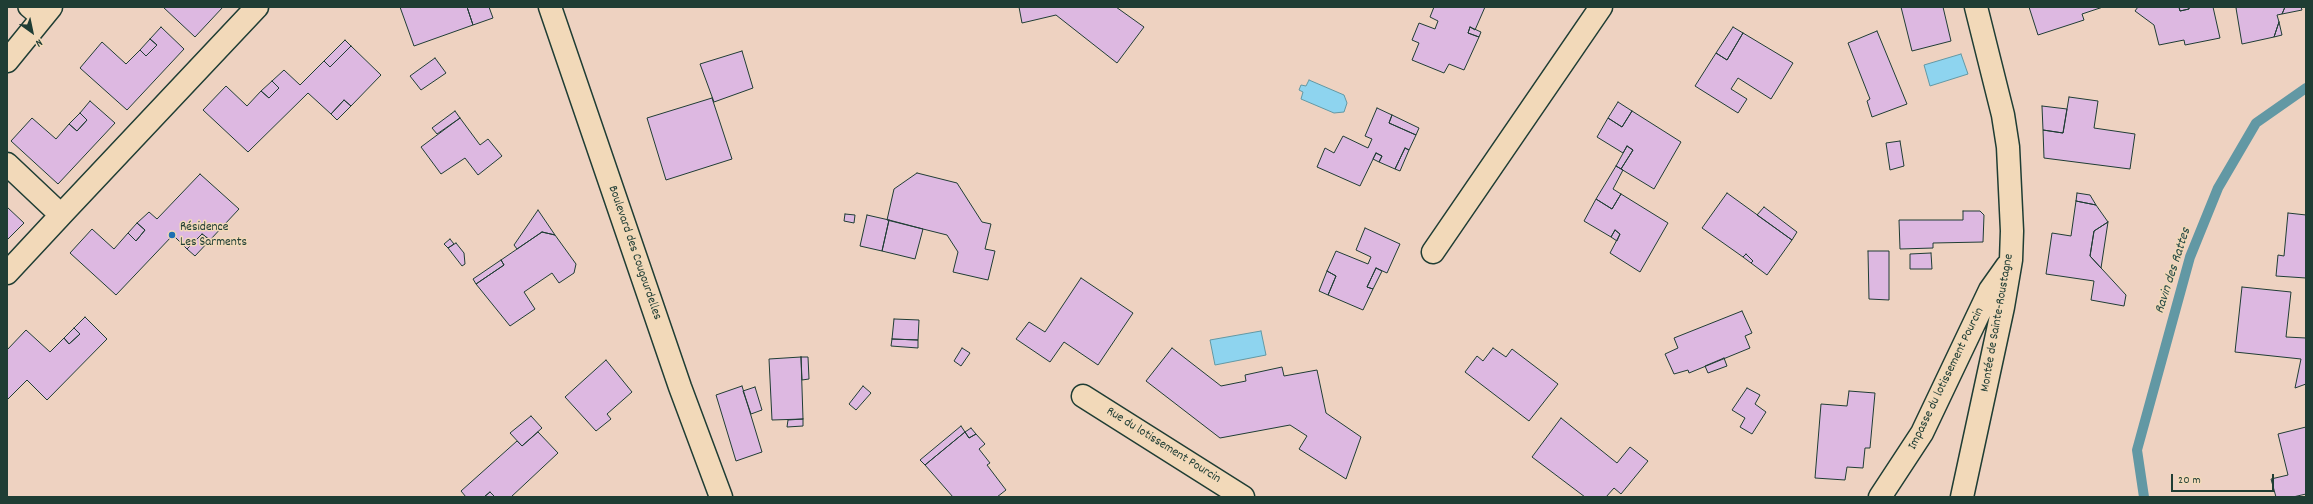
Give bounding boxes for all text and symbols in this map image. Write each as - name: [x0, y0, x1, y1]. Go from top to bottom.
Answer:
- north arrow: [12, 12, 52, 52]
- text: N: [32, 34, 45, 50]
- street label: Boulevard des Cougourdelles: [604, 184, 664, 322]
- place label: Résidence Les Sarments: [180, 220, 247, 251]
- water label: Ravin des Rattes: [2152, 226, 2196, 316]
- marker: Résidence Les Sarments: [167, 230, 177, 240]
- street label: Montée de Sainte-Roustagne: [1978, 253, 2018, 393]
- street label: Impasse du lotissement Pourcin: [1906, 305, 1988, 453]
- street label: Rue du lotissement Pourcin: [1103, 404, 1223, 488]
- scale bar: [2173, 466, 2276, 492]
- text: 20 m: [2178, 472, 2201, 489]

